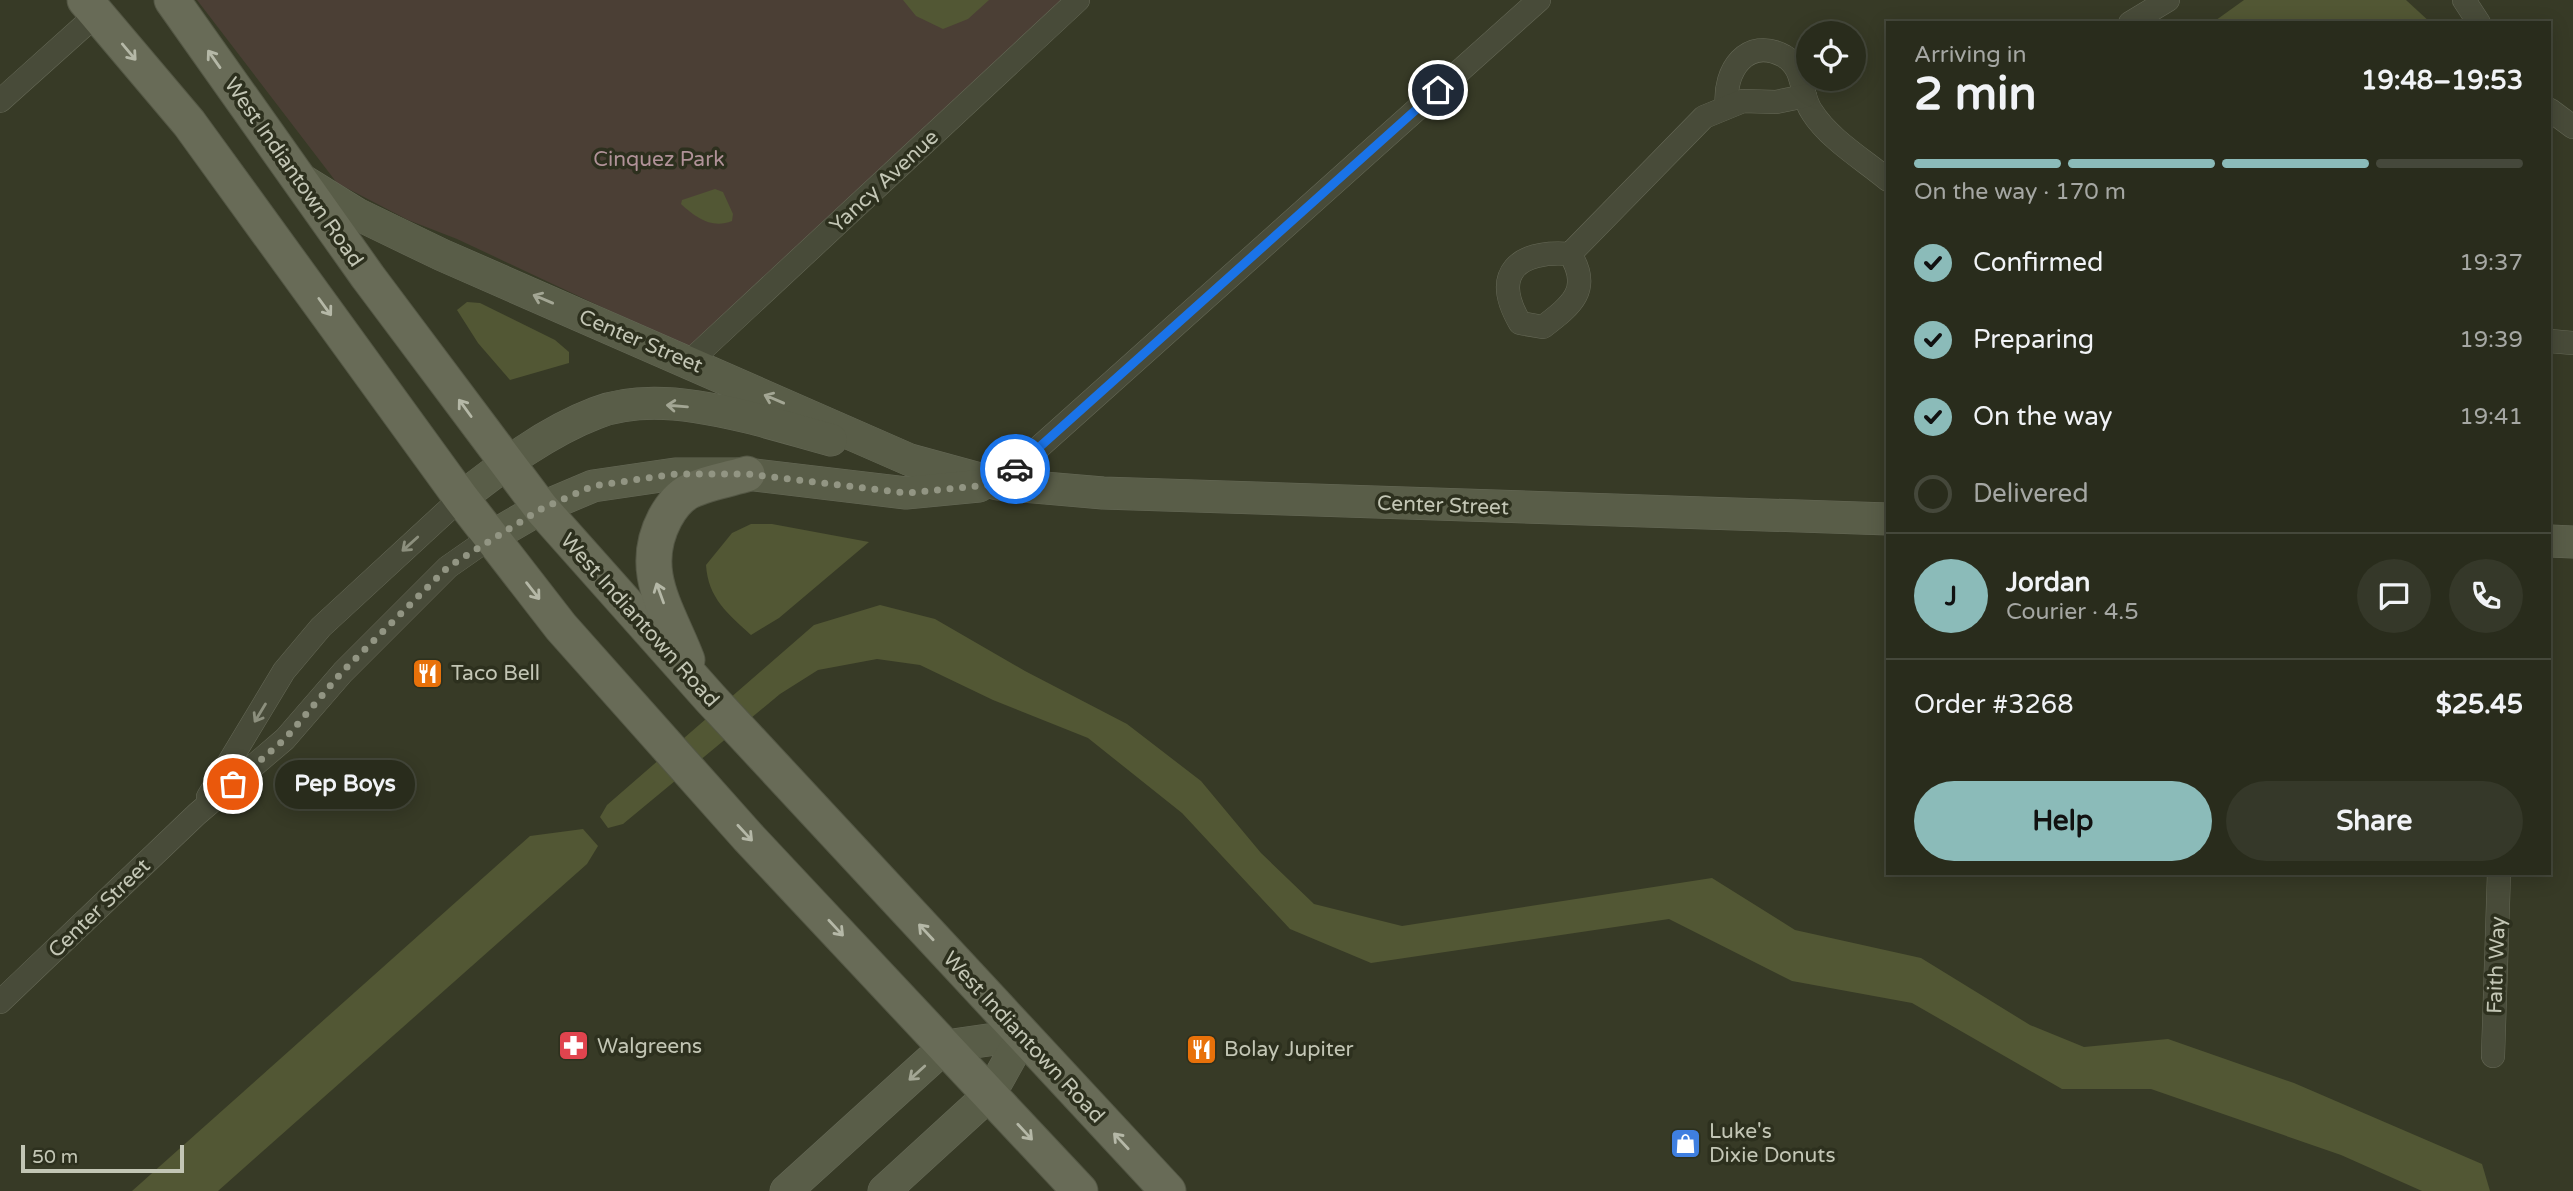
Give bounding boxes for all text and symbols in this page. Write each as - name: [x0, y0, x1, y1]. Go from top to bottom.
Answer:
- map controls: [1796, 21, 1866, 91]
- button: locate: [1796, 21, 1866, 91]
- text: Arriving in: [1914, 41, 2027, 69]
- one-way arrow: [121, 43, 137, 61]
- one-way arrow: [207, 50, 221, 69]
- pin: [1408, 60, 1468, 120]
- text: 19:48–19:53: [2361, 65, 2523, 96]
- text: 2 min: [1914, 67, 2037, 122]
- icon: home: [1419, 71, 1457, 109]
- street label: West Indiantown Road: [219, 73, 368, 272]
- street label: Yancy Avenue: [825, 125, 944, 238]
- park label: Cinquez Park: [593, 147, 725, 172]
- text: On the way · 170 m: [1914, 178, 2126, 206]
- icon: check: [1914, 244, 1952, 282]
- text: Confirmed: [1973, 247, 2103, 278]
- text: 19:37: [2459, 249, 2523, 277]
- one-way arrow: [533, 292, 554, 305]
- one-way arrow: [317, 297, 332, 316]
- street label: Center Street: [575, 304, 706, 379]
- icon: check: [1914, 321, 1952, 359]
- text: Preparing: [1973, 324, 2094, 355]
- text: 19:39: [2459, 326, 2523, 354]
- one-way arrow: [764, 391, 786, 404]
- icon: check: [1914, 398, 1952, 436]
- one-way arrow: [457, 399, 472, 418]
- one-way arrow: [666, 399, 689, 412]
- text: On the way: [1973, 401, 2113, 432]
- text: 19:41: [2459, 403, 2523, 431]
- courier: [980, 434, 1050, 504]
- icon: car: [996, 450, 1034, 488]
- text: Delivered: [1973, 478, 2089, 509]
- street label: Center Street: [1377, 491, 1509, 520]
- street label: West Indiantown Road: [555, 528, 724, 712]
- one-way arrow: [401, 536, 419, 552]
- button: chat: [2357, 559, 2431, 633]
- button: phone: [2449, 559, 2523, 633]
- text: Jordan: [2006, 567, 2090, 598]
- text: J: [1945, 581, 1957, 612]
- one-way arrow: [526, 582, 541, 600]
- one-way arrow: [653, 583, 665, 605]
- text: Courier · 4.5: [2006, 598, 2139, 626]
- restaurant icon: Taco Bell: [411, 656, 445, 690]
- place label: Taco Bell: [451, 661, 540, 686]
- text: Order #3268: [1914, 689, 2074, 720]
- text: $25.45: [2436, 689, 2523, 720]
- one-way arrow: [252, 702, 266, 722]
- pin: [203, 754, 263, 814]
- callout: Pep Boys: [275, 760, 415, 808]
- icon: bag: [214, 765, 252, 803]
- text: Pep Boys: [294, 770, 396, 798]
- button: Help: [1914, 781, 2212, 861]
- button: Share: [2226, 781, 2523, 861]
- one-way arrow: [737, 824, 753, 842]
- street label: Center Street: [43, 854, 155, 963]
- street label: Faith Way: [2482, 916, 2511, 1014]
- one-way arrow: [827, 919, 844, 936]
- one-way arrow: [918, 924, 935, 941]
- street label: West Indiantown Road: [938, 946, 1110, 1128]
- pharmacy icon: Walgreens: [557, 1029, 591, 1063]
- restaurant icon: Bolay Jupiter: [1184, 1032, 1218, 1066]
- place label: Walgreens: [597, 1034, 702, 1059]
- place label: Bolay Jupiter: [1224, 1037, 1354, 1062]
- one-way arrow: [908, 1065, 926, 1081]
- place label: Luke's Dixie Donuts: [1709, 1119, 1835, 1168]
- one-way arrow: [1017, 1123, 1034, 1140]
- shop icon: Luke's Dixie Donuts: [1669, 1126, 1703, 1160]
- one-way arrow: [1113, 1133, 1130, 1150]
- scale bar: [21, 1142, 184, 1174]
- text: 50 m: [32, 1146, 78, 1168]

